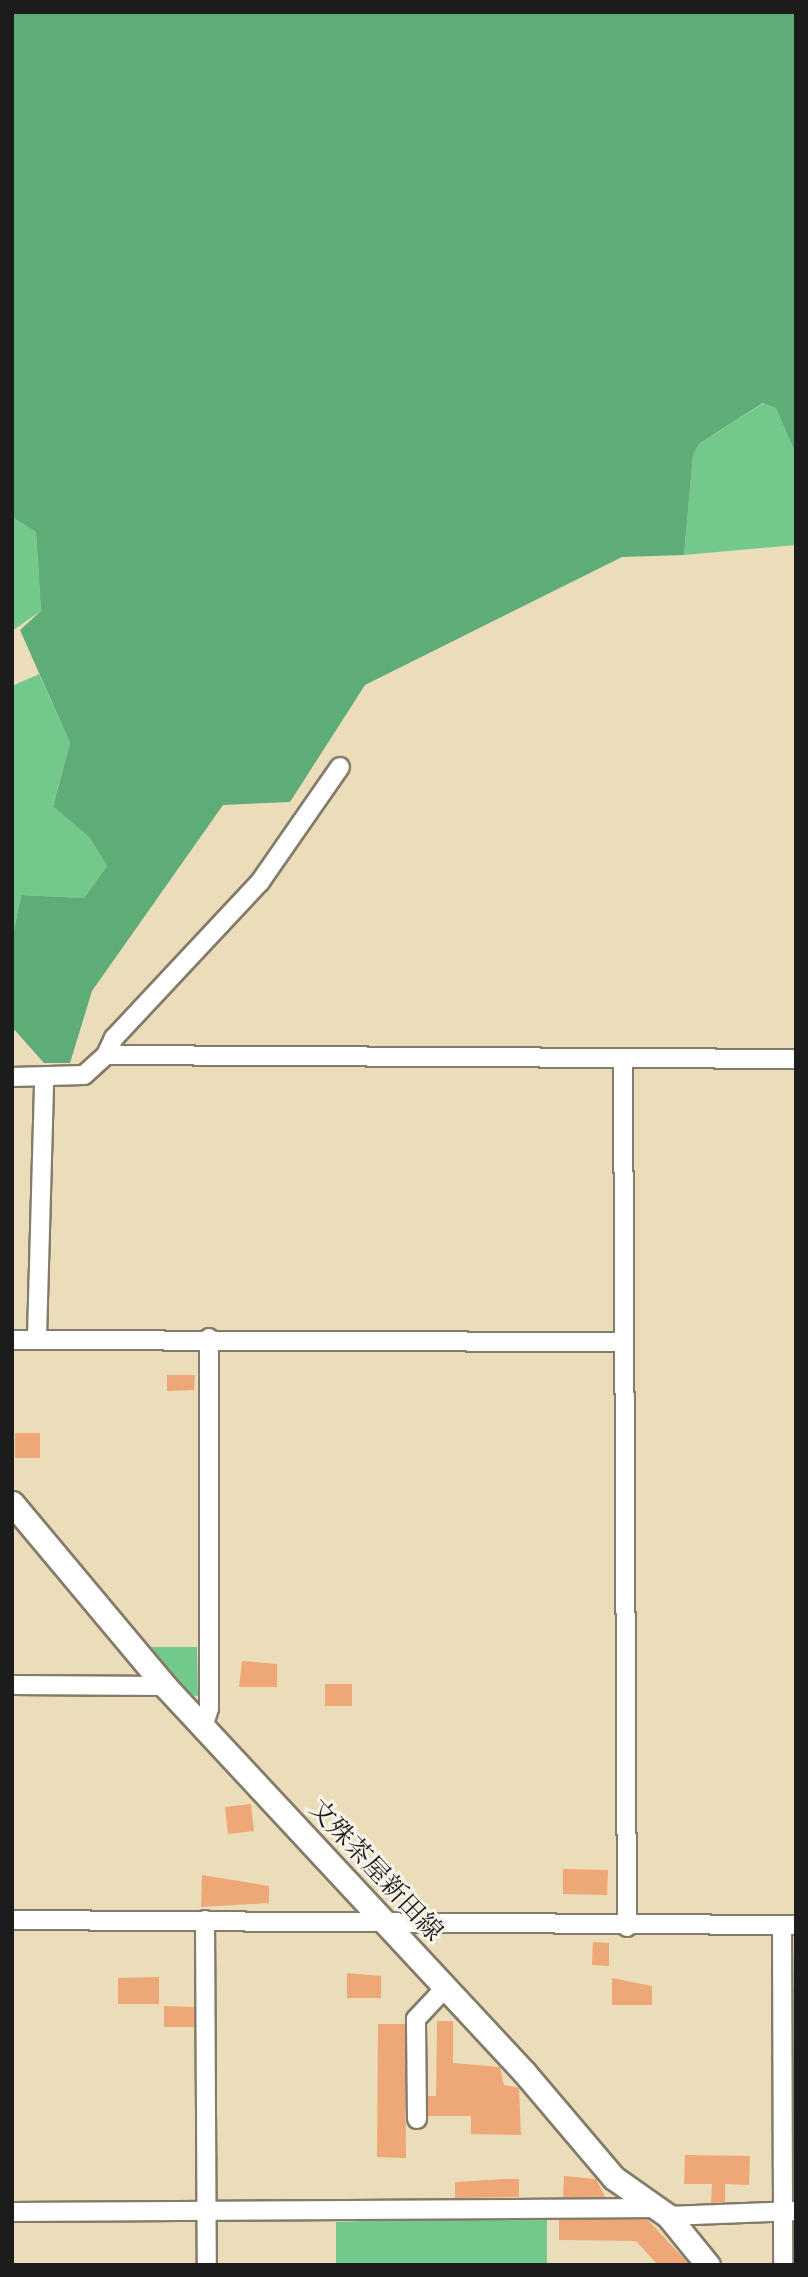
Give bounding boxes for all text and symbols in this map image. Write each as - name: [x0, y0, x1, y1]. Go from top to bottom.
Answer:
- street label: 文殊茶屋新田線: [302, 1794, 448, 1948]

